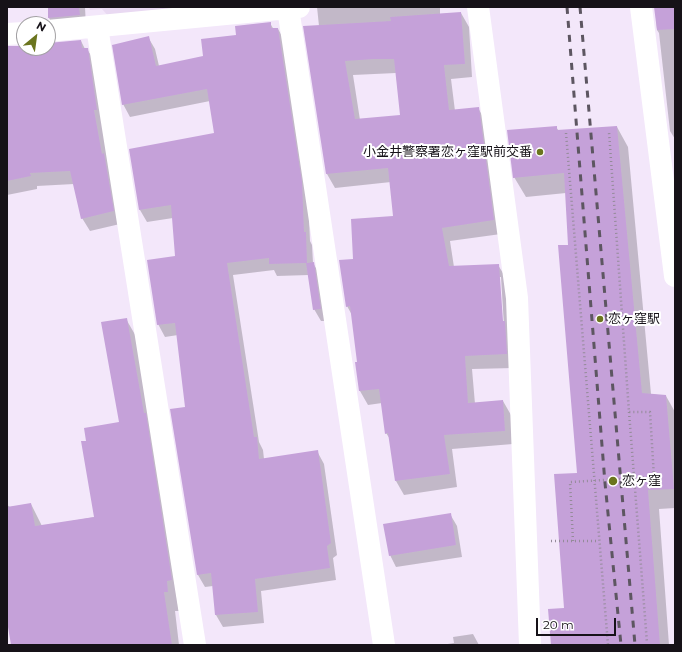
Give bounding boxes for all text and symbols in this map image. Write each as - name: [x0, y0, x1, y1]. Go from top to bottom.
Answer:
- north arrow: [16, 16, 56, 56]
- text: N: [34, 18, 49, 35]
- place label: 小金井警察署恋ヶ窪駅前交番: [363, 144, 532, 160]
- marker: 小金井警察署恋ヶ窪駅前交番: [535, 147, 545, 157]
- place label: 恋ヶ窪駅: [608, 311, 660, 327]
- marker: 恋ヶ窪駅: [595, 314, 605, 324]
- place label: 恋ヶ窪: [622, 473, 661, 489]
- marker: 恋ヶ窪: [607, 475, 619, 487]
- scale bar: [538, 610, 618, 636]
- text: 20 m: [543, 617, 574, 632]

